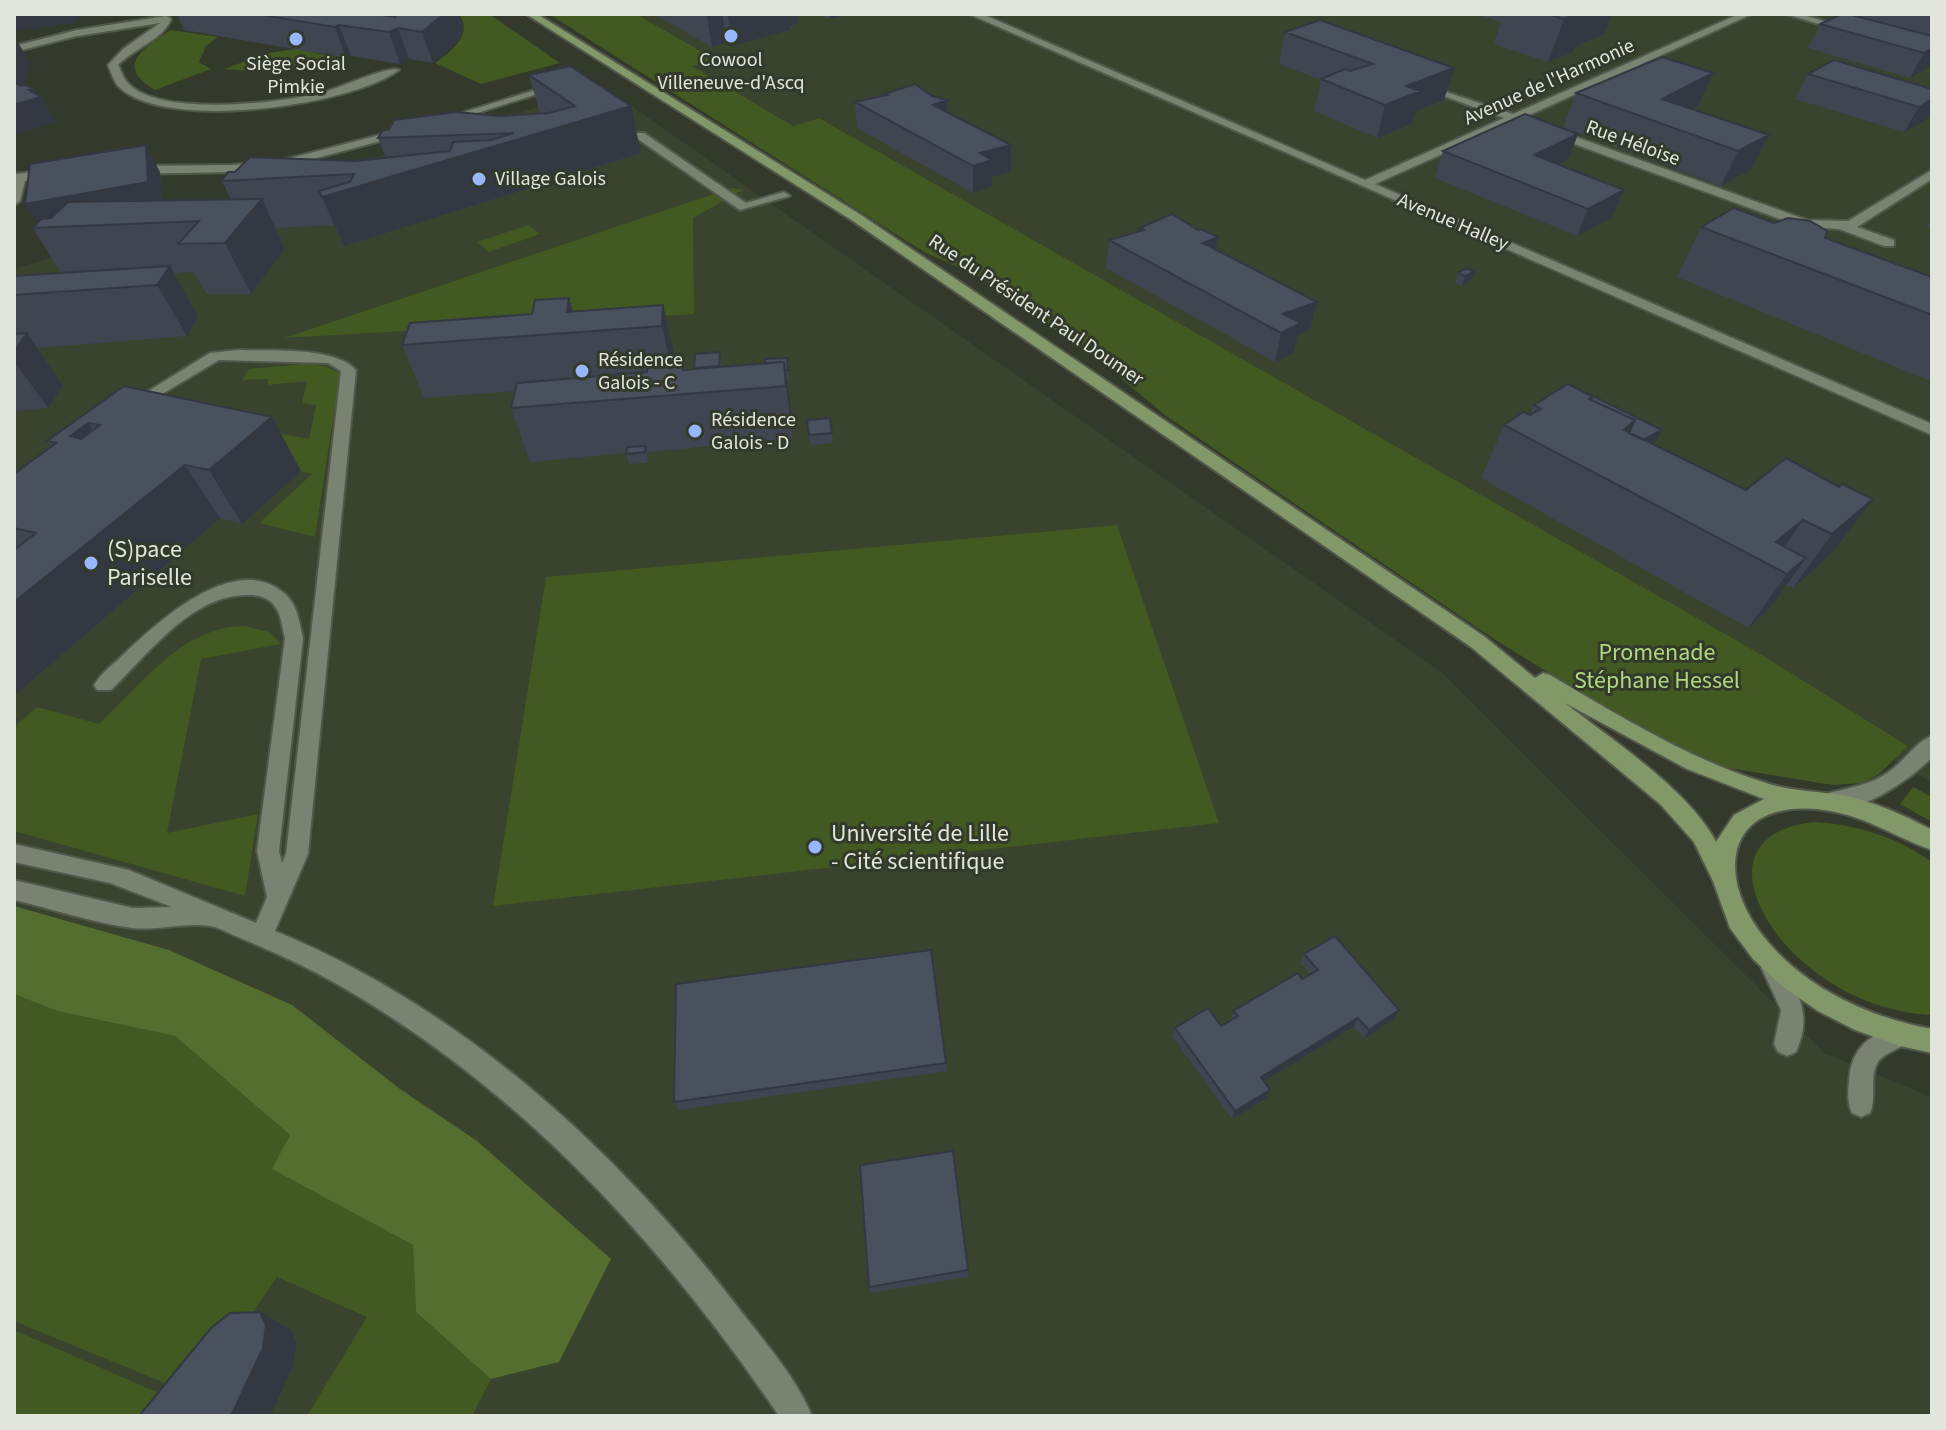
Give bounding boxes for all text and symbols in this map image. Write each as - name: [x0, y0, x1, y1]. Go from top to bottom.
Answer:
- marker: Cowool Villeneuve-d'Ascq: [722, 27, 740, 45]
- marker: Siège Social Pimkie: [287, 30, 305, 48]
- street label: Avenue de l'Harmonie: [1459, 32, 1639, 132]
- place label: Cowool Villeneuve-d'Ascq: [657, 46, 805, 97]
- place label: Siège Social Pimkie: [246, 50, 346, 101]
- street label: Rue Héloise: [1582, 113, 1684, 173]
- place label: Village Galois: [495, 165, 606, 193]
- marker: Village Galois: [470, 170, 488, 188]
- street label: Avenue Halley: [1393, 186, 1514, 258]
- street label: Rue du Président Paul Doumer: [923, 227, 1149, 393]
- place label: Résidence Galois - C: [598, 346, 683, 397]
- marker: Résidence Galois - C: [573, 362, 591, 380]
- place label: Résidence Galois - D: [711, 406, 796, 457]
- marker: Résidence Galois - D: [686, 422, 704, 440]
- place label: (S)pace Pariselle: [107, 532, 192, 595]
- marker: (S)pace Pariselle: [82, 554, 100, 572]
- park label: Promenade Stéphane Hessel: [1574, 635, 1740, 698]
- place label: Université de Lille ‐ Cité scientifique: [831, 816, 1009, 879]
- marker: Université de Lille ‐ Cité scientifique: [806, 838, 824, 856]

